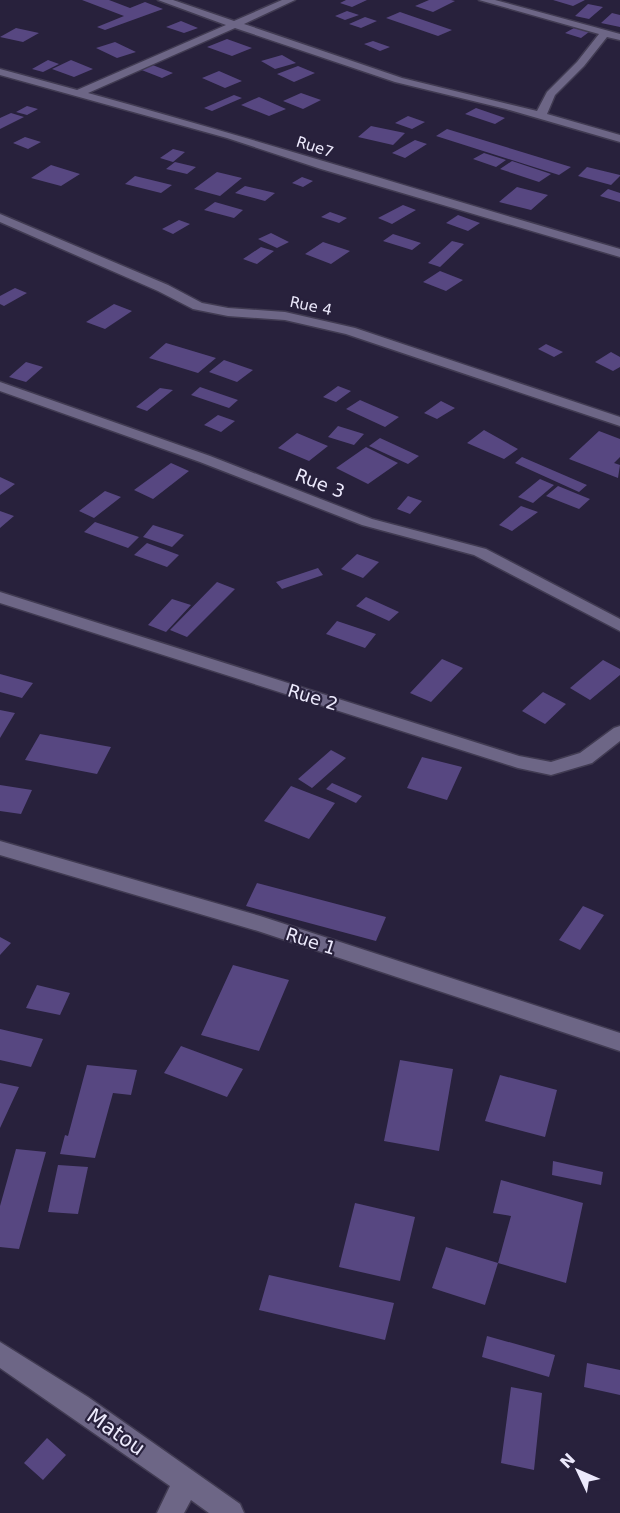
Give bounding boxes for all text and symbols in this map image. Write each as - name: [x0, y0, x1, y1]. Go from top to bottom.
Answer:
- street label: Rue7: [294, 133, 336, 161]
- street label: Rue 4: [288, 293, 334, 319]
- street label: Rue 3: [292, 464, 348, 502]
- street label: Rue 2: [285, 679, 341, 715]
- street label: Rue 1: [283, 923, 339, 959]
- street label: Matou: [82, 1403, 150, 1461]
- north arrow: [548, 1441, 608, 1501]
- text: N: [556, 1450, 579, 1472]

